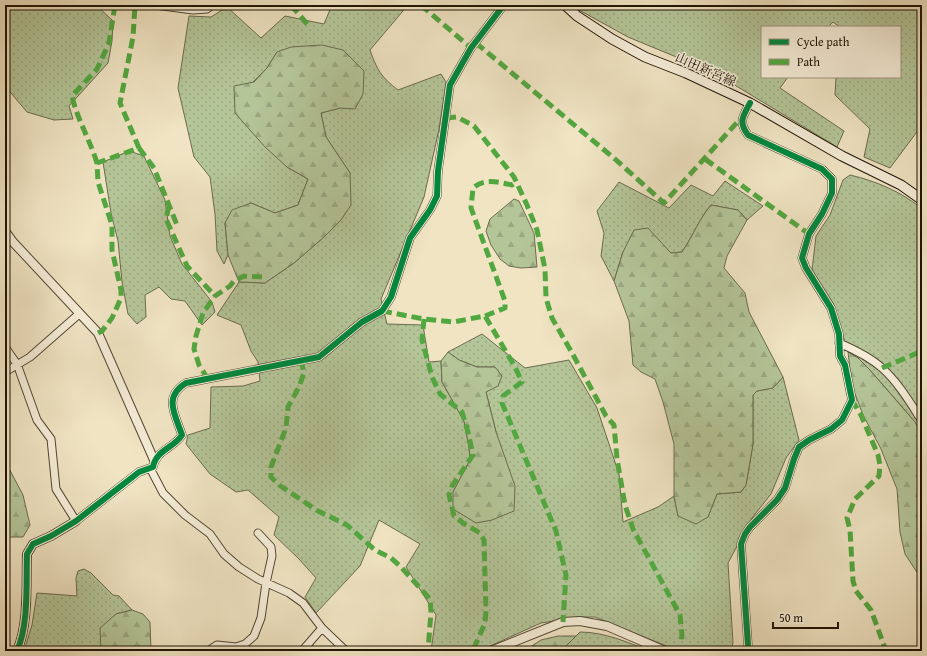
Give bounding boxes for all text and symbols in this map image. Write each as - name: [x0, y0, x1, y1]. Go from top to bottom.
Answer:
- legend: [761, 26, 901, 78]
- text: Cycle path: [797, 33, 850, 50]
- street label: 山田新宮線: [672, 48, 739, 91]
- text: Path: [797, 53, 820, 70]
- scale bar: [773, 604, 838, 630]
- text: 50 m: [779, 609, 803, 626]

